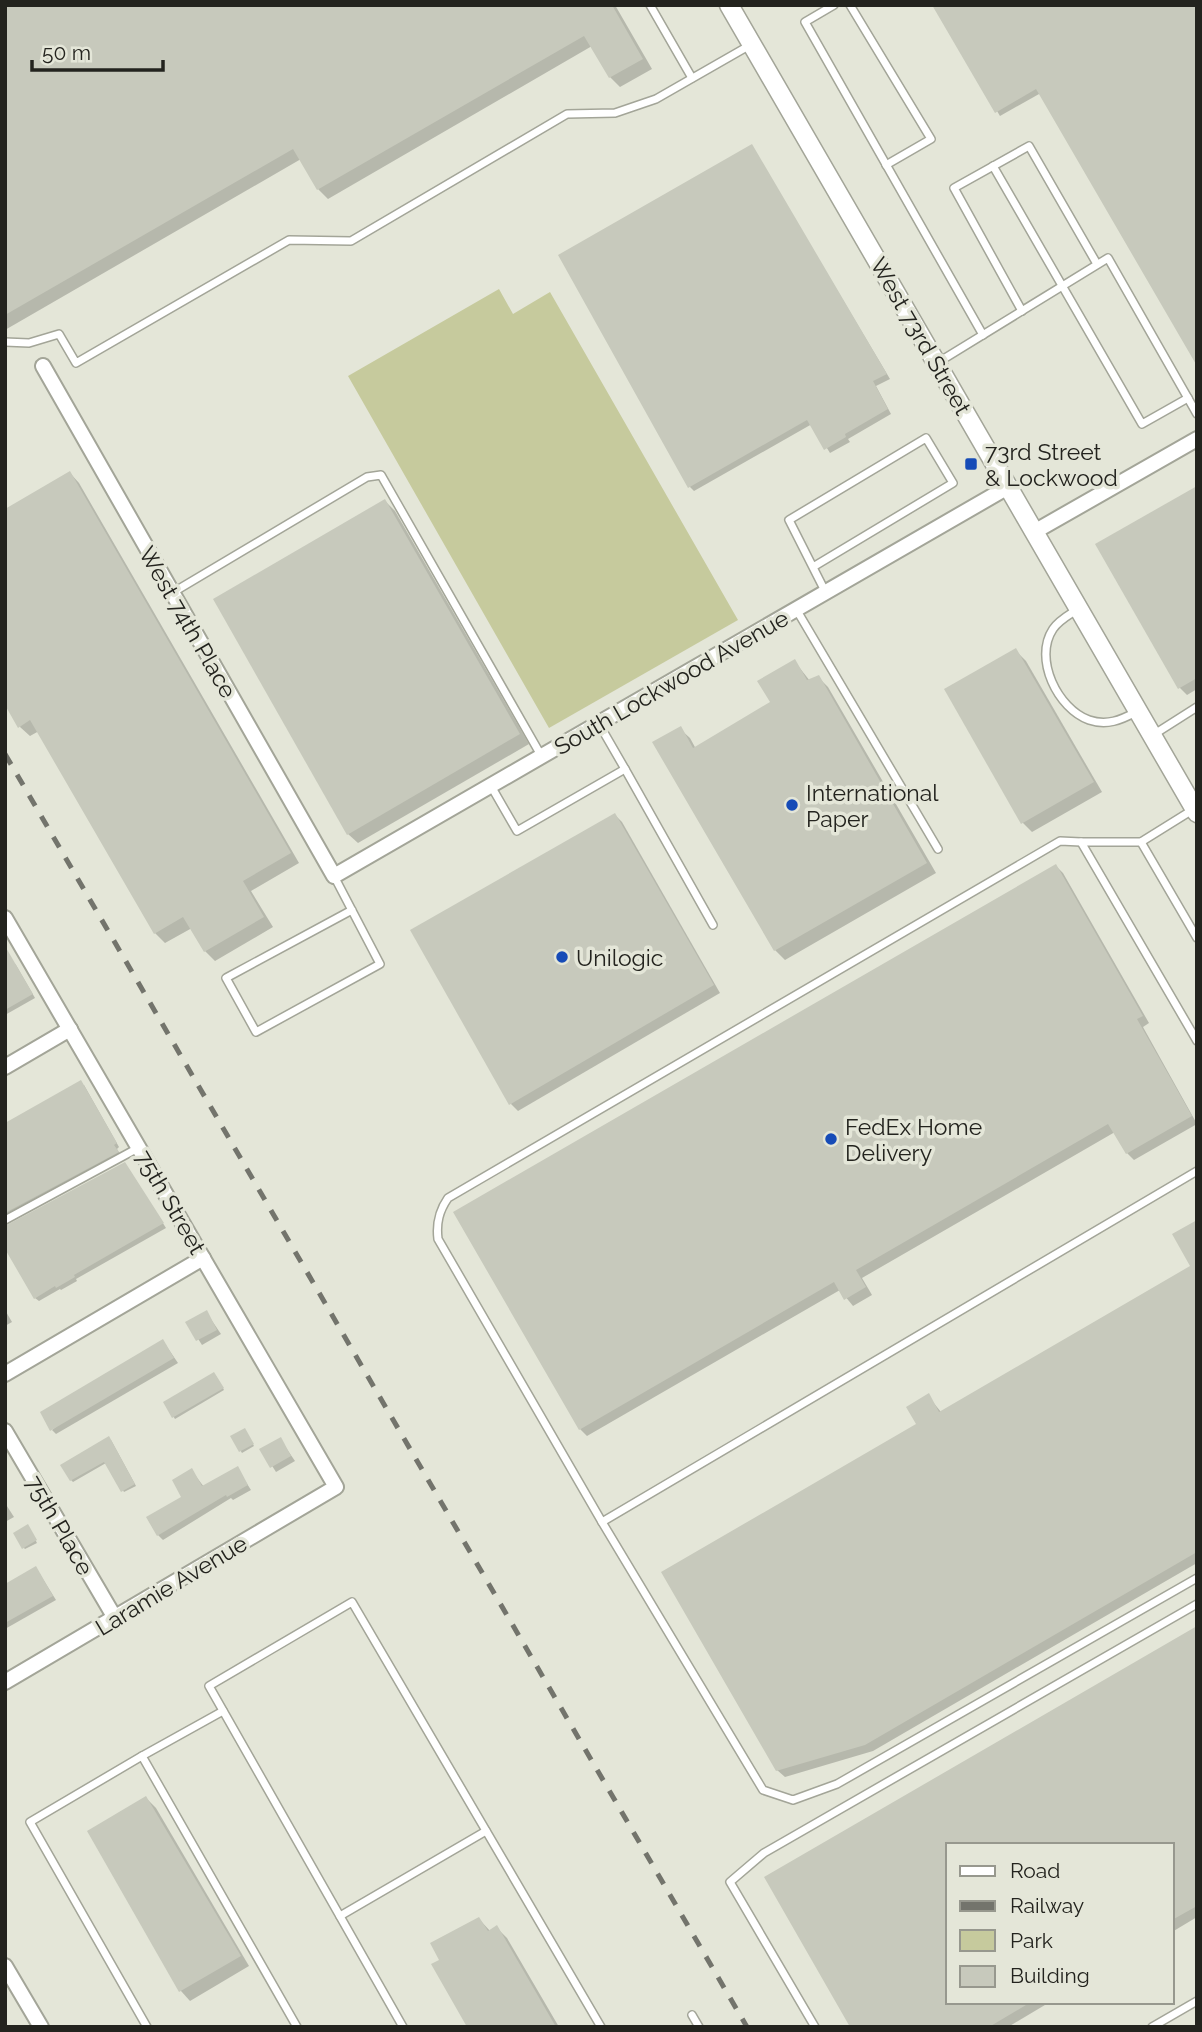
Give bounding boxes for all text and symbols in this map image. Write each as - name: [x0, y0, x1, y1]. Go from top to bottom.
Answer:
- scale bar: [32, 28, 163, 72]
- text: 50 m: [42, 40, 91, 65]
- street label: West 73rd Street: [865, 253, 977, 420]
- place label: 73rd Street & Lockwood: [985, 438, 1118, 491]
- marker: 73rd Street & Lockwood: [963, 456, 979, 472]
- street label: West 74th Place: [134, 541, 242, 703]
- street label: South Lockwood Avenue: [549, 604, 793, 760]
- place label: International Paper: [806, 779, 939, 832]
- marker: International Paper: [784, 797, 800, 813]
- place label: Unilogic: [576, 944, 663, 971]
- marker: Unilogic: [554, 949, 570, 965]
- place label: FedEx Home Delivery: [845, 1113, 982, 1166]
- marker: FedEx Home Delivery: [823, 1131, 839, 1147]
- street label: 75th Street: [131, 1145, 212, 1259]
- street label: 75th Place: [21, 1470, 99, 1580]
- street label: Laramie Avenue: [90, 1529, 252, 1641]
- legend: [946, 1843, 1174, 2004]
- text: Road: [1010, 1858, 1060, 1883]
- text: Railway: [1010, 1893, 1084, 1918]
- text: Park: [1010, 1928, 1053, 1953]
- text: Building: [1010, 1963, 1090, 1988]

